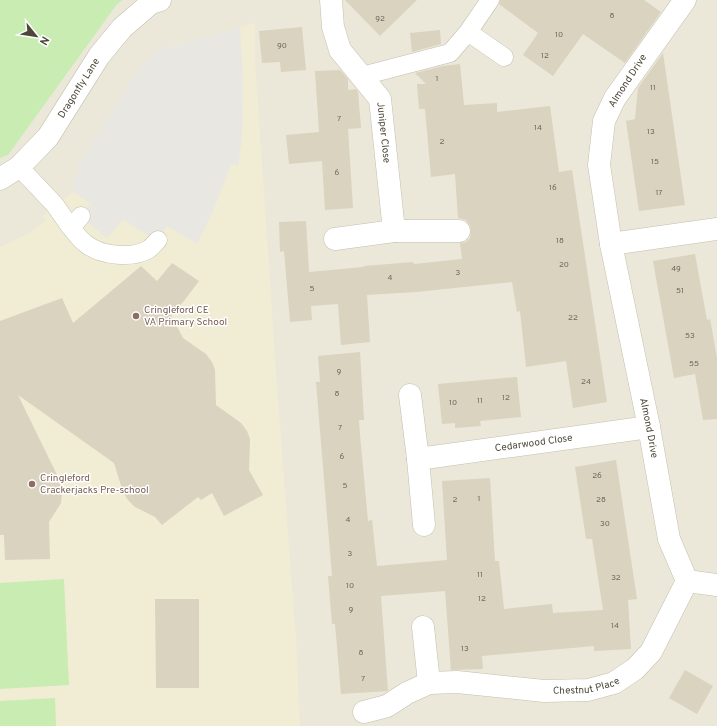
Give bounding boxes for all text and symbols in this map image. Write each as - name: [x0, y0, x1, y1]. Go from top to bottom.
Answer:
- house number: 8: [610, 11, 615, 21]
- house number: 92: [375, 14, 385, 24]
- north arrow: [16, 16, 56, 56]
- house number: 10: [555, 30, 563, 40]
- text: N: [36, 34, 52, 47]
- house number: 90: [277, 41, 287, 51]
- house number: 12: [541, 51, 549, 61]
- street label: Almond Drive: [606, 52, 650, 110]
- street label: Dragonfly Lane: [55, 56, 103, 121]
- house number: 1: [436, 74, 438, 84]
- house number: 11: [650, 83, 656, 93]
- street label: Juniper Close: [374, 101, 393, 164]
- house number: 7: [337, 114, 341, 124]
- house number: 14: [534, 123, 542, 133]
- house number: 13: [647, 127, 655, 137]
- house number: 2: [440, 137, 445, 147]
- house number: 15: [651, 157, 659, 167]
- house number: 6: [335, 168, 340, 178]
- house number: 16: [549, 183, 557, 193]
- house number: 17: [655, 188, 663, 198]
- house number: 18: [556, 236, 564, 246]
- house number: 20: [559, 260, 569, 270]
- house number: 49: [671, 264, 681, 274]
- house number: 3: [456, 268, 461, 278]
- house number: 4: [388, 273, 393, 283]
- house number: 5: [310, 284, 315, 294]
- house number: 51: [676, 286, 684, 296]
- place label: Cringleford CE VA Primary School: [144, 304, 227, 329]
- marker: Cringleford CE VA Primary School: [131, 311, 141, 321]
- house number: 22: [568, 313, 578, 323]
- house number: 53: [685, 331, 695, 341]
- house number: 55: [689, 359, 699, 369]
- house number: 9: [337, 367, 342, 377]
- house number: 24: [581, 377, 591, 387]
- house number: 8: [335, 389, 340, 399]
- house number: 12: [502, 393, 510, 403]
- house number: 11: [477, 396, 483, 406]
- street label: Almond Drive: [637, 397, 661, 459]
- house number: 10: [449, 398, 457, 408]
- house number: 7: [338, 423, 342, 433]
- street label: Cedarwood Close: [494, 431, 573, 455]
- house number: 6: [340, 452, 345, 462]
- house number: 26: [592, 471, 602, 481]
- place label: Cringleford Crackerjacks Pre-school: [40, 472, 149, 497]
- marker: Cringleford Crackerjacks Pre-school: [27, 479, 37, 489]
- house number: 5: [343, 481, 348, 491]
- house number: 1: [478, 494, 480, 504]
- house number: 2: [453, 495, 458, 505]
- house number: 28: [596, 495, 606, 505]
- house number: 4: [346, 515, 351, 525]
- house number: 30: [600, 519, 610, 529]
- house number: 3: [348, 549, 353, 559]
- house number: 11: [477, 570, 483, 580]
- house number: 32: [611, 573, 621, 583]
- house number: 10: [346, 581, 354, 591]
- house number: 12: [478, 594, 486, 604]
- house number: 9: [349, 605, 354, 615]
- house number: 14: [611, 621, 619, 631]
- house number: 13: [461, 644, 469, 654]
- house number: 8: [359, 648, 364, 658]
- house number: 7: [361, 674, 365, 684]
- street label: Chestnut Place: [553, 674, 622, 697]

